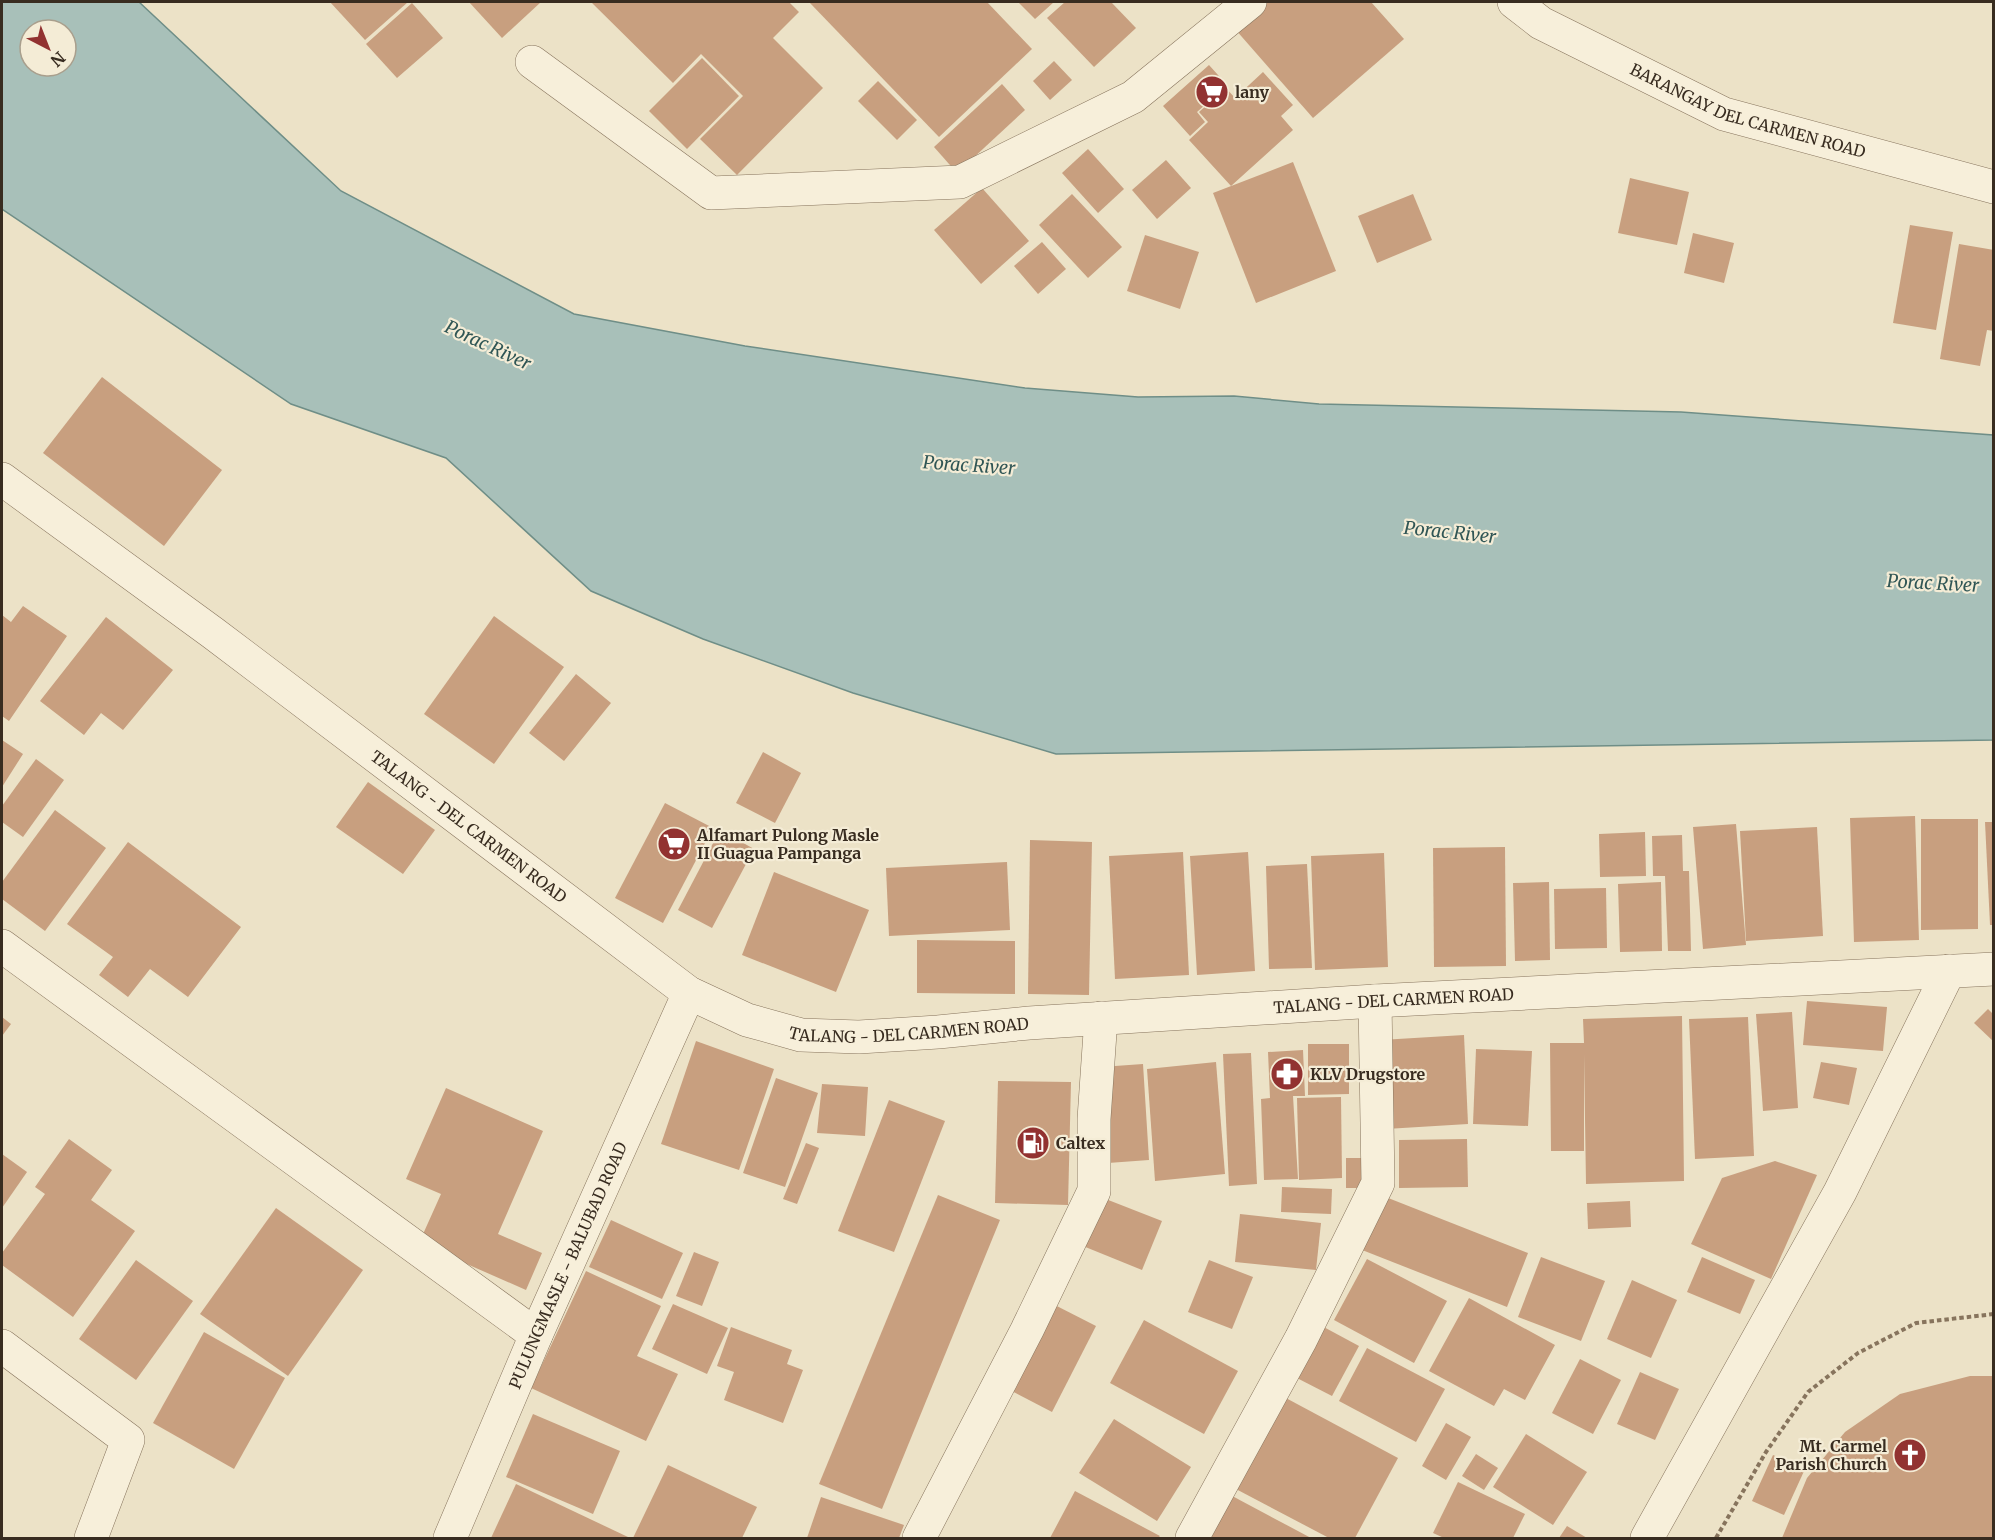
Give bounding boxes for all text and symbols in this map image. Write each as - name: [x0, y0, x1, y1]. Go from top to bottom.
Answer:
- north arrow: [18, 18, 78, 78]
- text: N: [46, 47, 69, 71]
- street label: BARANGAY DEL CARMEN ROAD: [1627, 59, 1868, 162]
- supermarket icon: lany: [1194, 74, 1230, 110]
- place label: lany: [1235, 82, 1270, 102]
- water label: Porac River: [441, 315, 535, 375]
- water label: Porac River: [922, 450, 1017, 480]
- water label: Porac River: [1403, 516, 1498, 548]
- water label: Porac River: [1886, 569, 1980, 597]
- street label: TALANG - DEL CARMEN ROAD: [367, 746, 571, 907]
- place label: Alfamart Pulong Masle II Guagua Pampanga: [696, 825, 879, 863]
- supermarket icon: Alfamart Pulong Masle II Guagua Pampanga: [656, 826, 692, 862]
- street label: TALANG - DEL CARMEN ROAD: [1273, 984, 1514, 1017]
- street label: TALANG - DEL CARMEN ROAD: [786, 1013, 1030, 1047]
- pharmacy icon: KLV Drugstore: [1269, 1056, 1305, 1092]
- place label: KLV Drugstore: [1310, 1064, 1426, 1084]
- fuel station icon: Caltex: [1015, 1125, 1051, 1161]
- place label: Caltex: [1056, 1133, 1105, 1153]
- street label: PULUNGMASLE - BALUBAD ROAD: [504, 1139, 631, 1392]
- place label: Mt. Carmel Parish Church: [1775, 1436, 1887, 1474]
- church icon: Mt. Carmel Parish Church: [1892, 1437, 1928, 1473]

